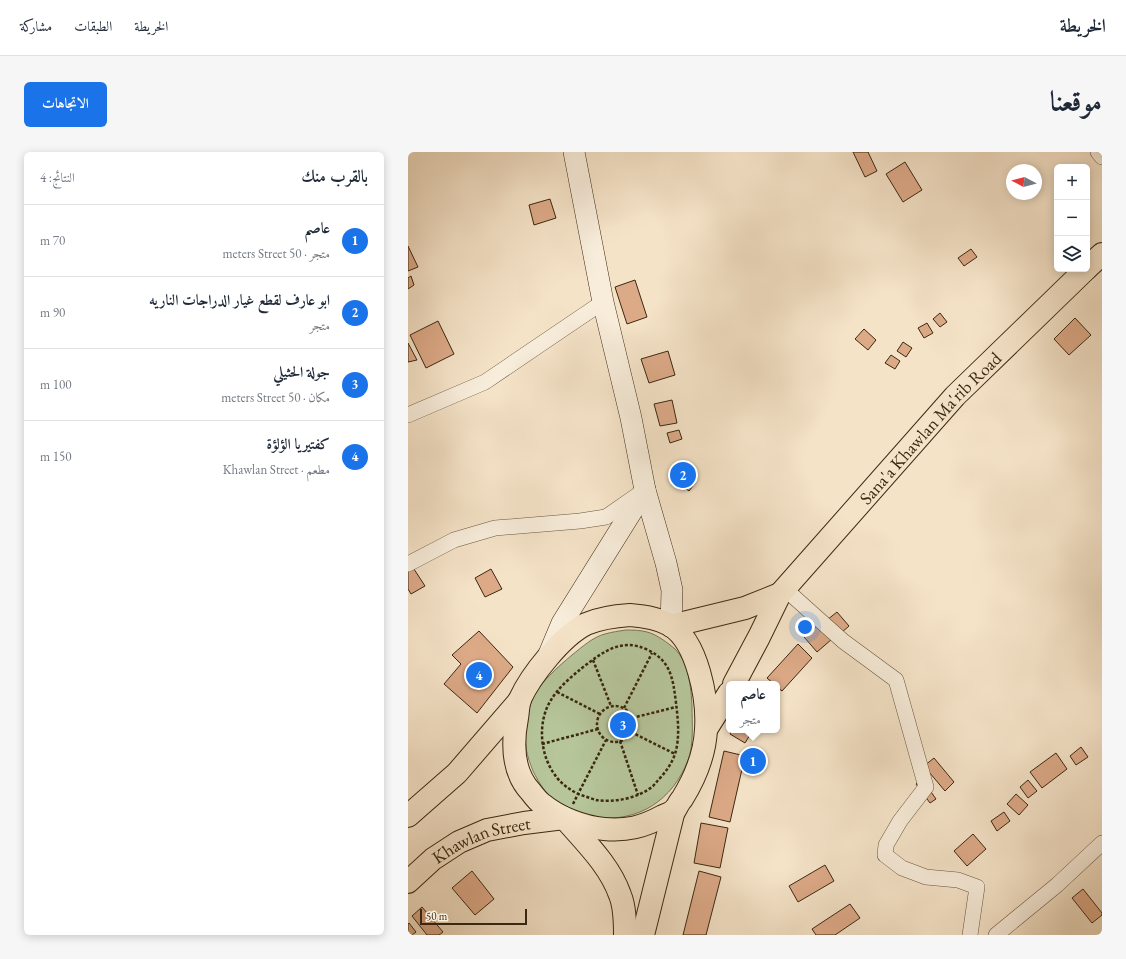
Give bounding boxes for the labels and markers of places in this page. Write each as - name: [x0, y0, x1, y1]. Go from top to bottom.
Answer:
- pin: 2: [670, 460, 696, 490]
- pin: 4: [466, 660, 492, 690]
- pin: 3: [610, 710, 636, 740]
- pin: 1: [740, 746, 766, 776]

